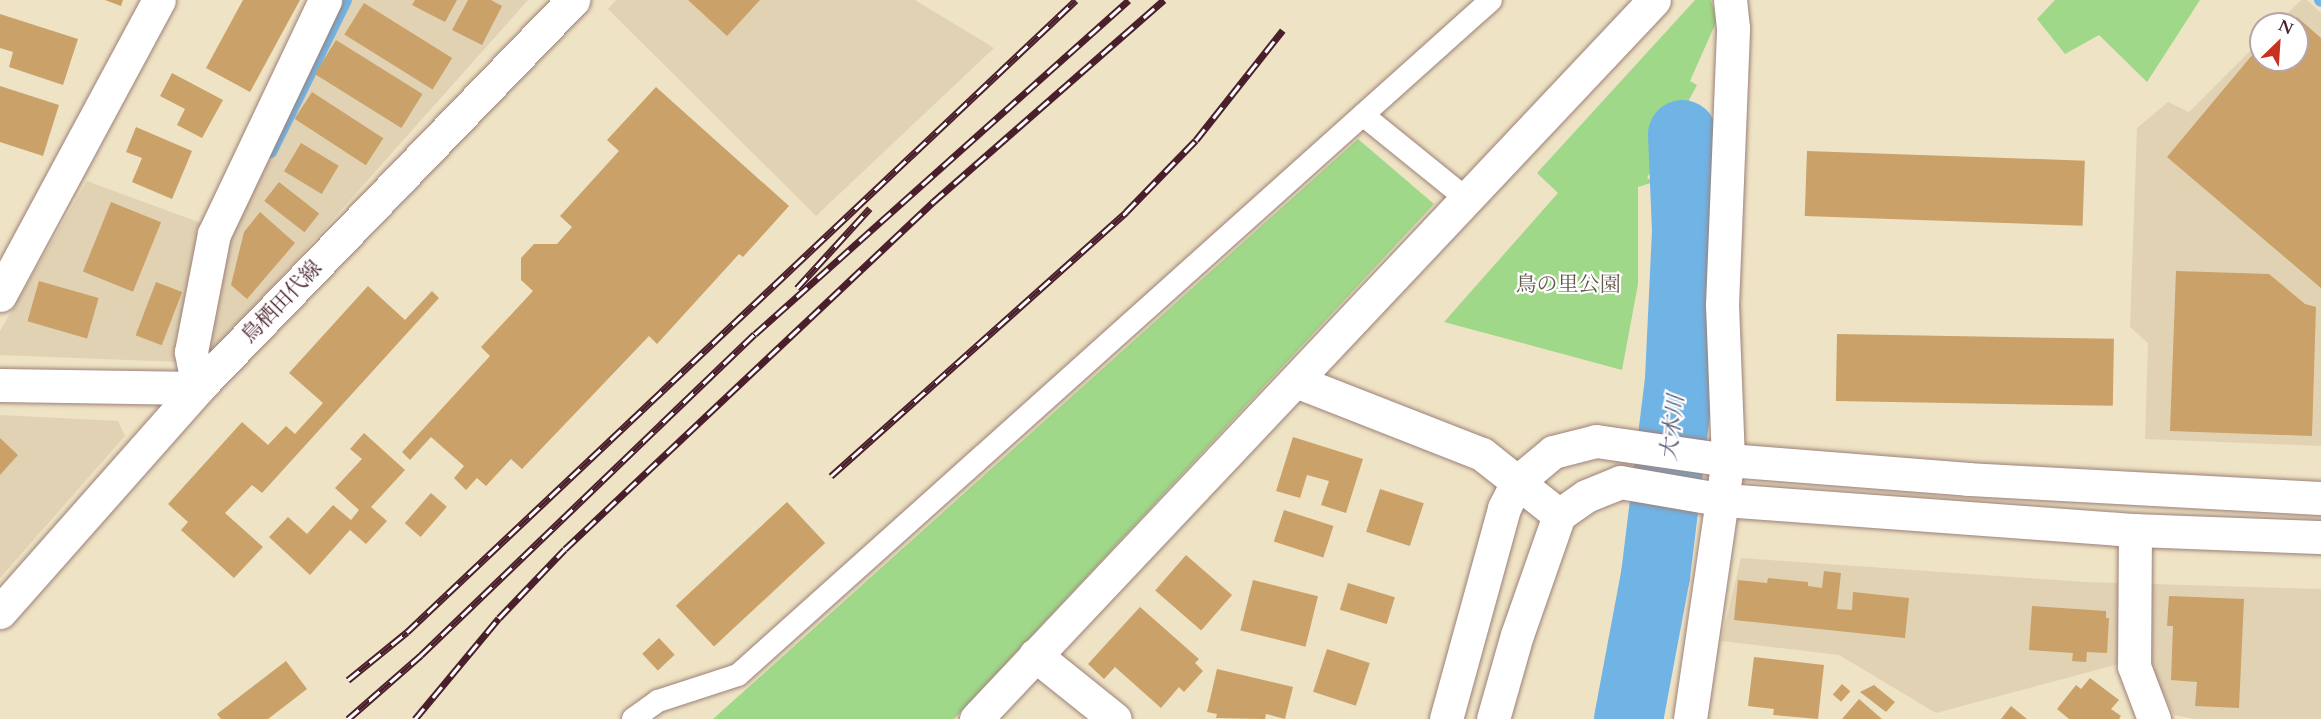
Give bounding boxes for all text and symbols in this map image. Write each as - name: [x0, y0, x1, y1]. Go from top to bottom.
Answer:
- north arrow: [2249, 12, 2309, 72]
- text: N: [2275, 15, 2297, 40]
- street label: 鳥栖田代線: [236, 255, 328, 349]
- park label: 鳥の里公園: [1516, 272, 1620, 298]
- water label: 大木川: [1656, 394, 1690, 462]

